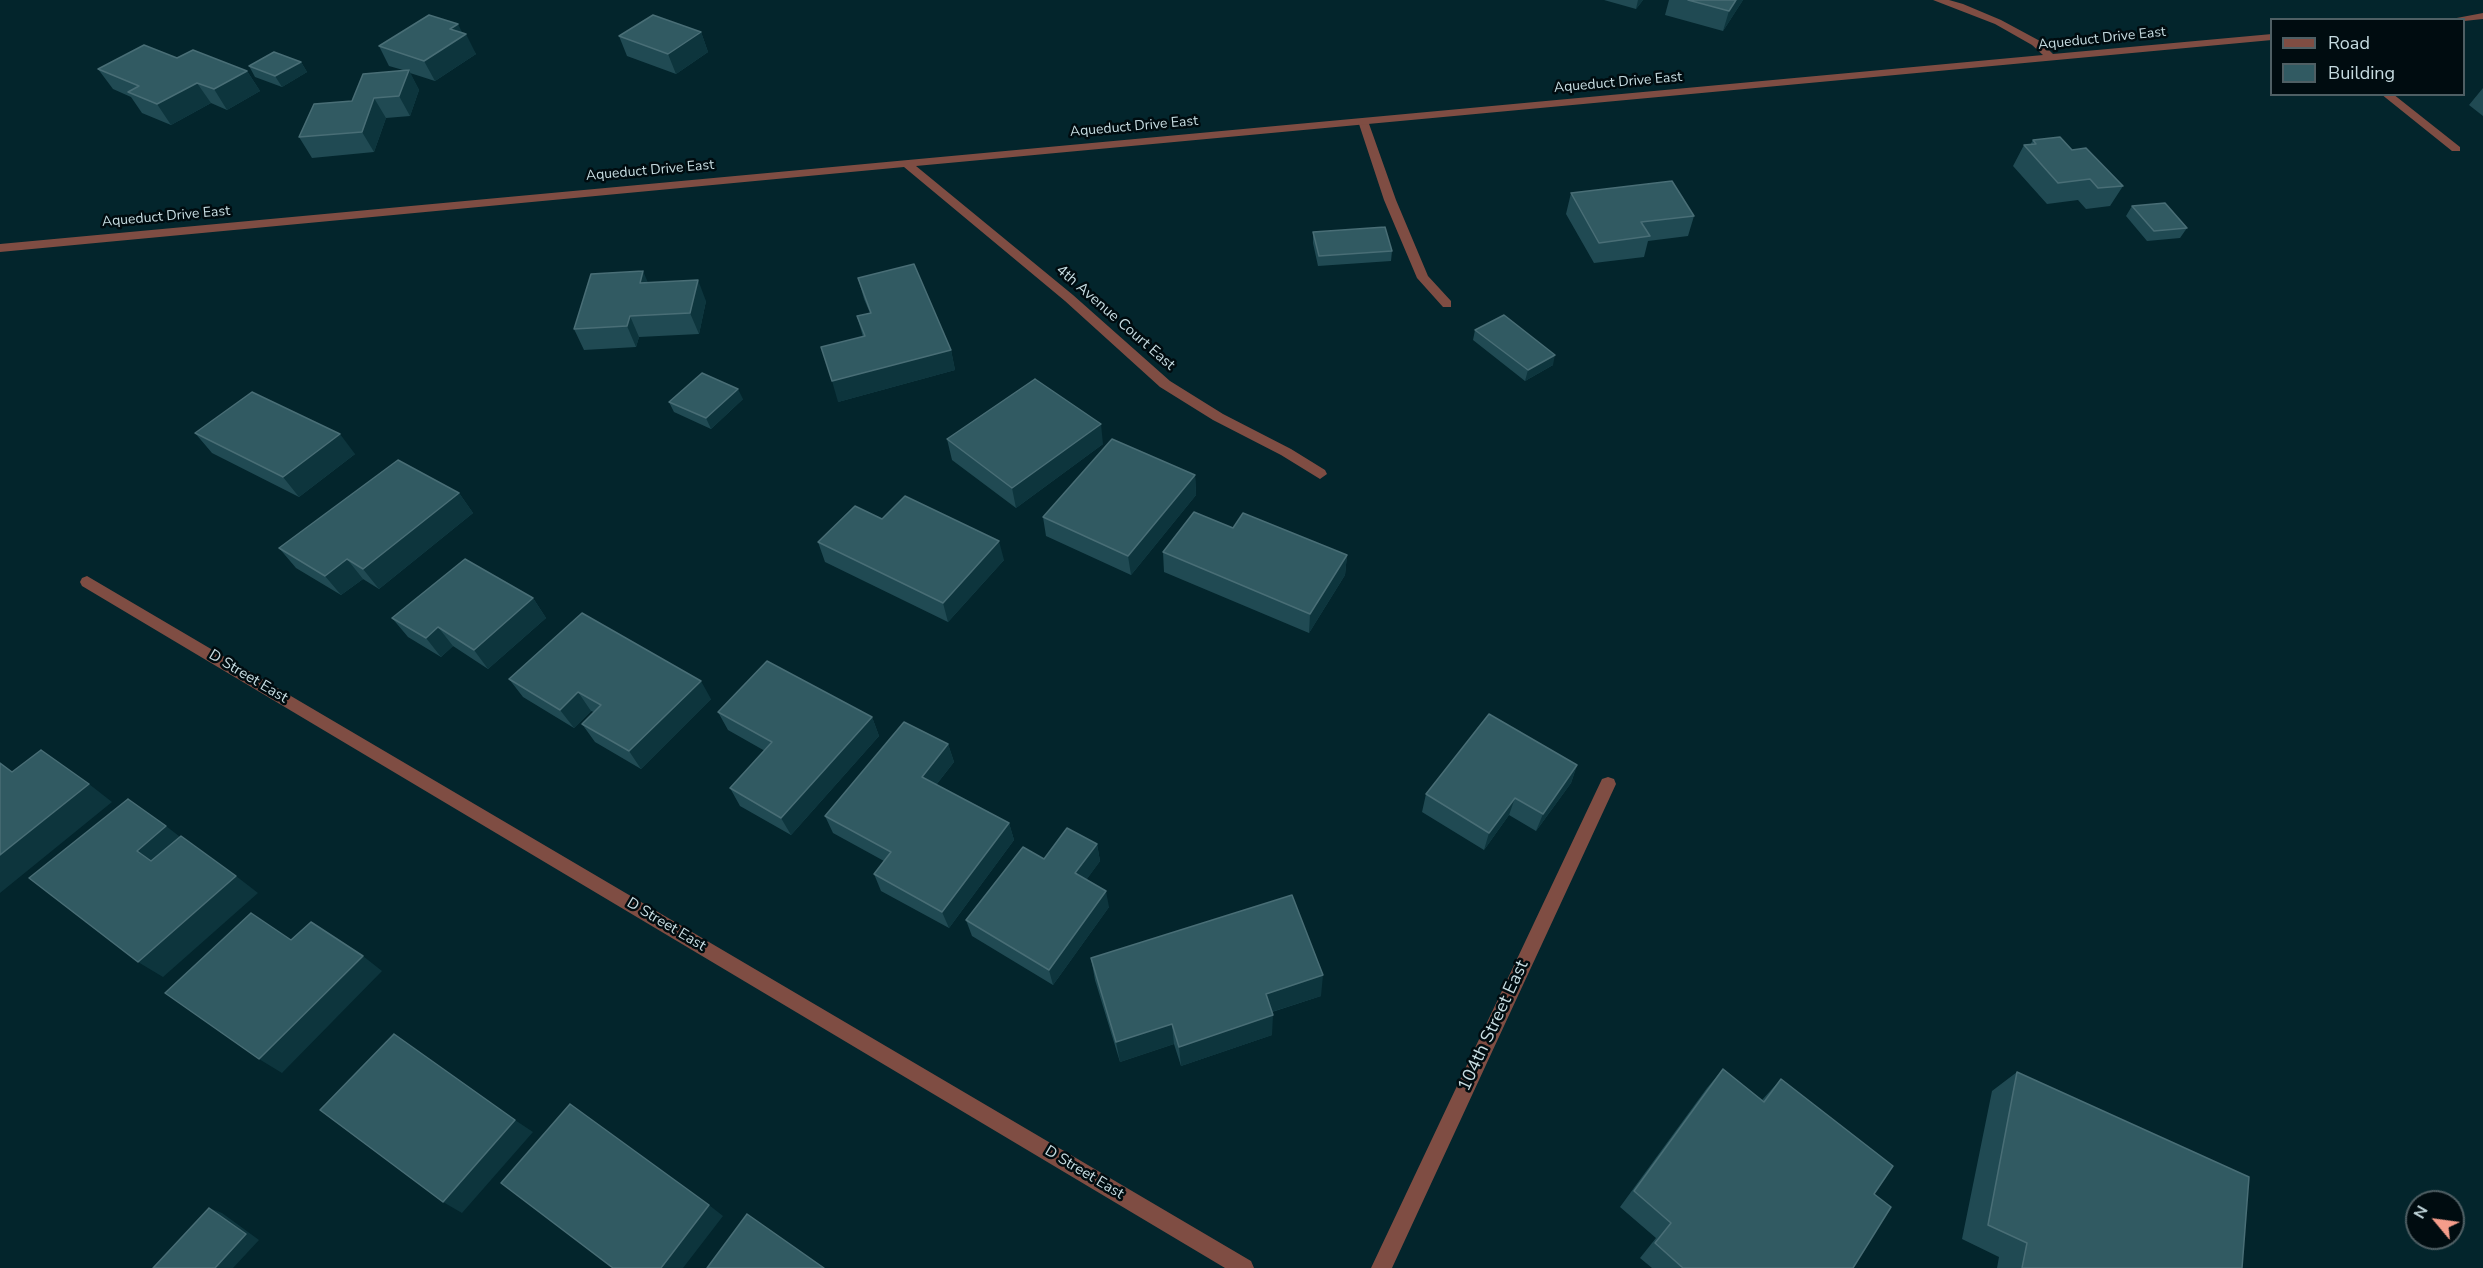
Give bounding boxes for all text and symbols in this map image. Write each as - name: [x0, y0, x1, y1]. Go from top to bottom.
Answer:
- legend: [2270, 18, 2465, 96]
- street label: Aqueduct Drive East: [2037, 24, 2167, 54]
- text: Road: [2328, 31, 2370, 55]
- text: Building: [2328, 61, 2395, 85]
- street label: Aqueduct Drive East: [1553, 69, 1683, 97]
- street label: Aqueduct Drive East: [1069, 113, 1199, 141]
- street label: Aqueduct Drive East: [585, 157, 715, 185]
- street label: Aqueduct Drive East: [101, 203, 231, 231]
- street label: 4th Avenue Court East: [1052, 261, 1178, 375]
- street label: D Street East: [205, 646, 291, 708]
- street label: D Street East: [623, 894, 709, 956]
- street label: 104th Street East: [1454, 957, 1534, 1095]
- street label: D Street East: [1041, 1142, 1127, 1204]
- north arrow: [2405, 1190, 2465, 1250]
- text: N: [2408, 1202, 2434, 1223]

